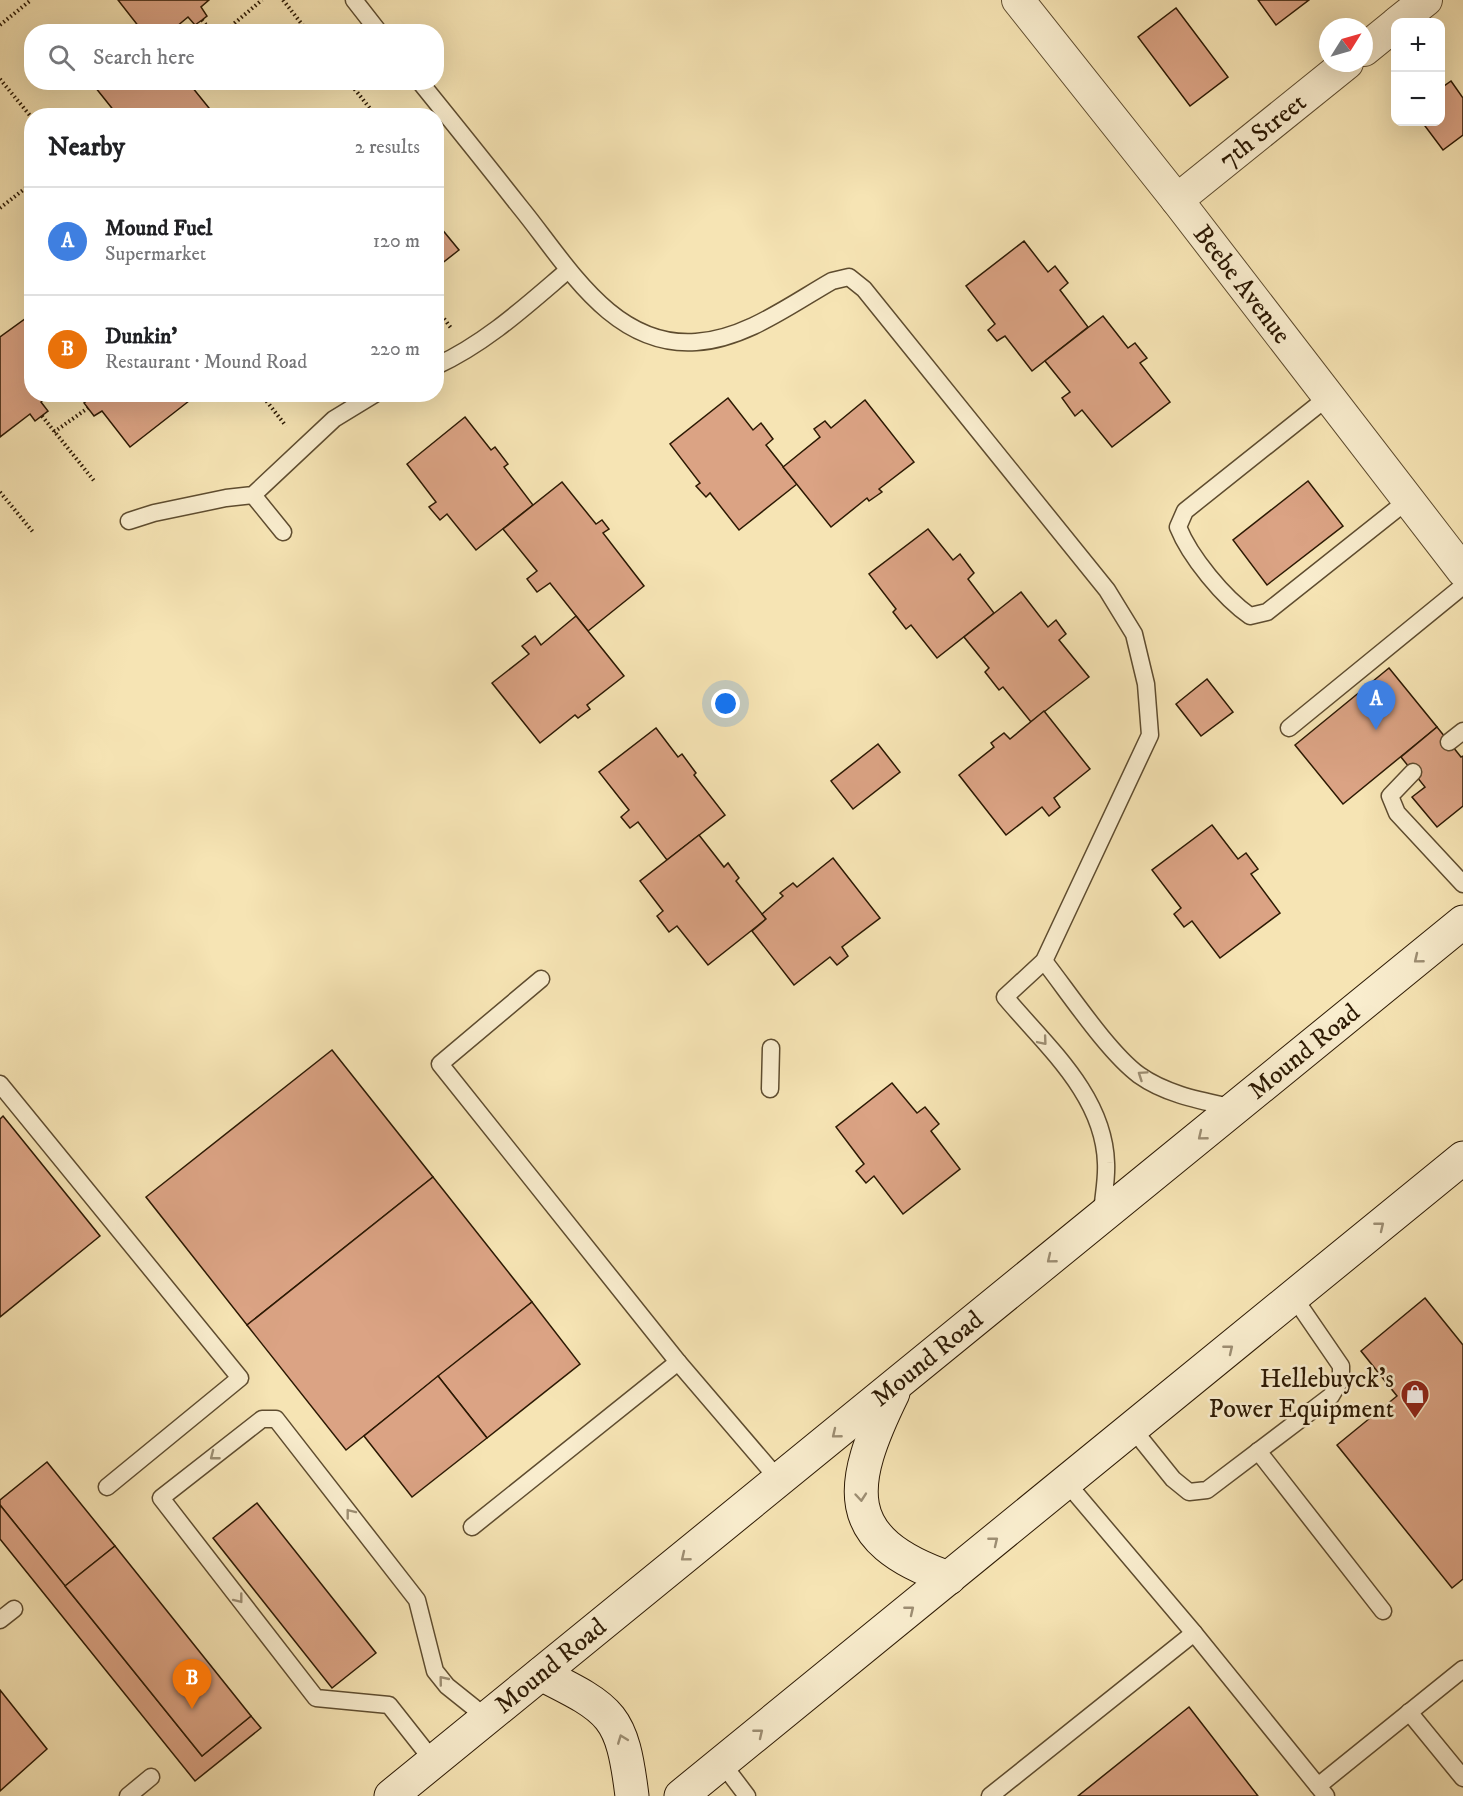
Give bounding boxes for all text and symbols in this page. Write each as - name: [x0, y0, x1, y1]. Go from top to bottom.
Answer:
- north arrow: [1319, 18, 1373, 72]
- map controls: [1391, 18, 1445, 126]
- button: +: [1391, 18, 1445, 72]
- search box: [24, 24, 444, 90]
- icon: search: [45, 41, 78, 74]
- text: Search here: [93, 44, 195, 71]
- button: −: [1391, 72, 1445, 126]
- street label: 7th Street: [1212, 86, 1313, 176]
- text: Nearby: [48, 131, 125, 164]
- text: 2 results: [355, 135, 420, 160]
- text: Mound Fuel: [105, 215, 212, 242]
- street label: Beebe Avenue: [1186, 218, 1298, 350]
- text: A: [61, 229, 74, 254]
- text: 120 m: [373, 229, 420, 254]
- text: Supermarket: [105, 242, 206, 267]
- text: Dunkin': [105, 323, 177, 350]
- text: B: [61, 337, 74, 362]
- text: 220 m: [370, 337, 420, 362]
- text: Restaurant · Mound Road: [105, 350, 307, 375]
- pin: A: [1356, 680, 1396, 730]
- your location: [711, 689, 740, 718]
- one-way arrow: [1414, 952, 1425, 963]
- street label: Mound Road: [1241, 996, 1367, 1107]
- one-way arrow: [1035, 1035, 1046, 1046]
- one-way arrow: [1138, 1071, 1148, 1083]
- one-way arrow: [1198, 1129, 1209, 1140]
- one-way arrow: [1373, 1222, 1384, 1233]
- one-way arrow: [1047, 1252, 1058, 1263]
- street label: Mound Road: [865, 1303, 990, 1414]
- one-way arrow: [1222, 1345, 1233, 1356]
- place label: Hellebuyck's Power Equipment: [1209, 1363, 1394, 1426]
- shop icon: Hellebuyck's Power Equipment: [1399, 1378, 1431, 1420]
- one-way arrow: [832, 1426, 843, 1437]
- one-way arrow: [210, 1448, 221, 1459]
- one-way arrow: [854, 1493, 867, 1502]
- one-way arrow: [346, 1509, 357, 1520]
- one-way arrow: [987, 1537, 998, 1548]
- one-way arrow: [681, 1549, 692, 1560]
- one-way arrow: [232, 1592, 243, 1603]
- one-way arrow: [903, 1606, 914, 1617]
- street label: Mound Road: [488, 1611, 613, 1721]
- pin: B: [172, 1660, 212, 1709]
- one-way arrow: [439, 1676, 450, 1687]
- one-way arrow: [752, 1729, 763, 1740]
- one-way arrow: [616, 1734, 629, 1745]

